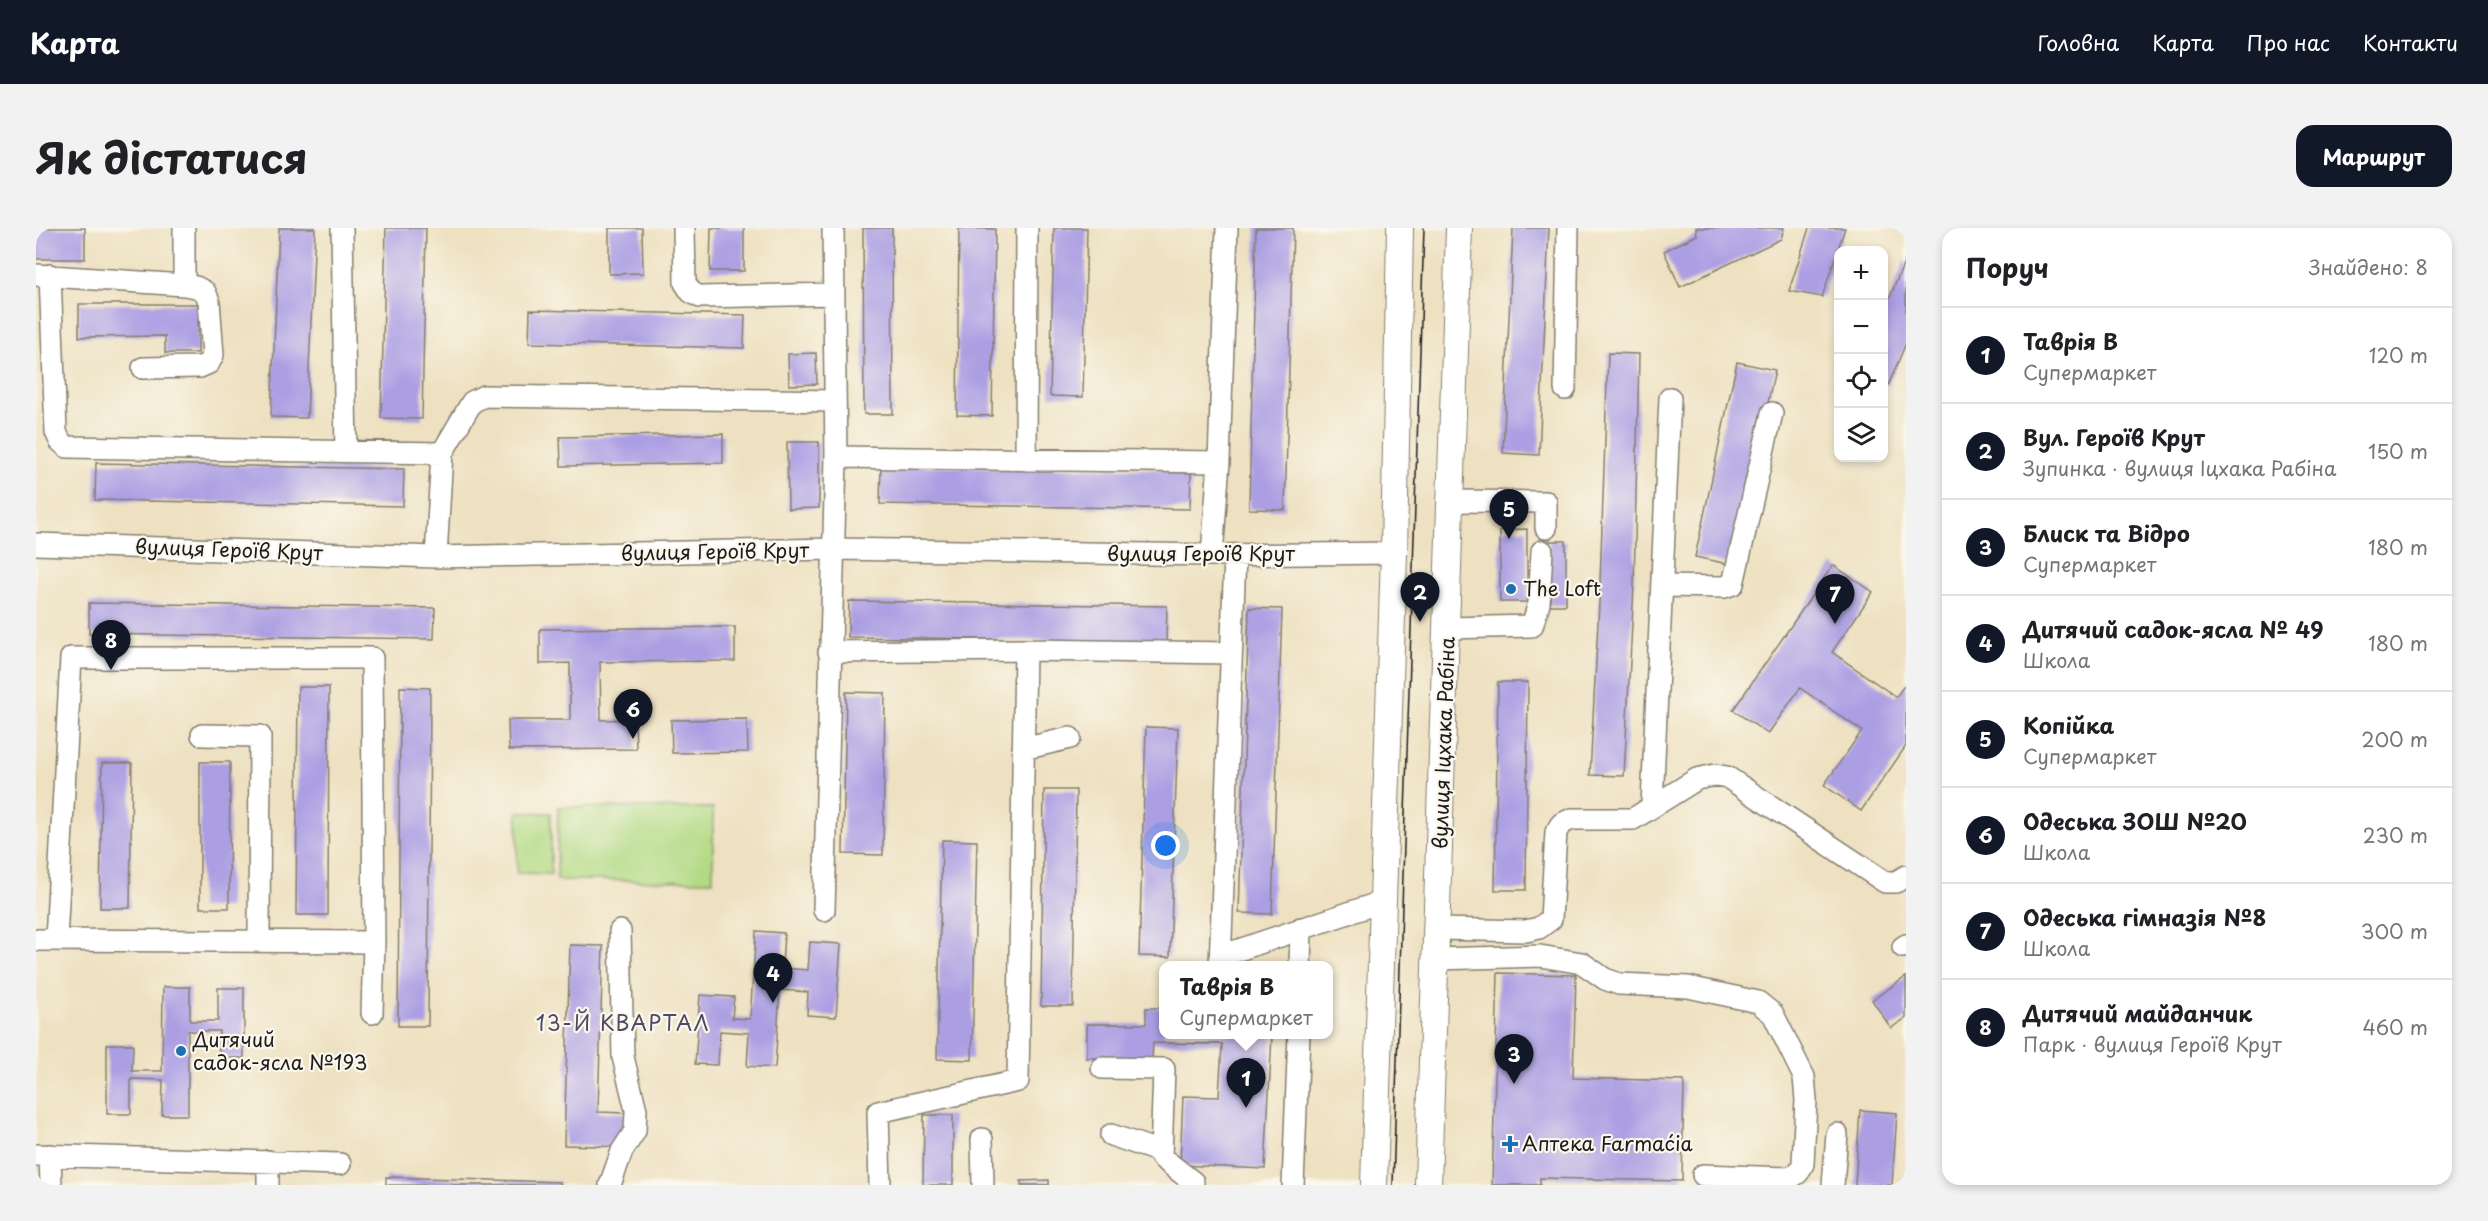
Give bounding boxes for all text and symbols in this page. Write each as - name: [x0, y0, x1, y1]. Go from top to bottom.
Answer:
- text: Карта: [30, 21, 120, 64]
- text: Головна: [2038, 26, 2119, 58]
- text: Карта: [2152, 26, 2214, 58]
- text: Про нас: [2247, 26, 2330, 58]
- text: Контакти: [2363, 26, 2458, 58]
- text: Як дістатися: [36, 125, 308, 188]
- button: Маршрут: [2296, 125, 2452, 187]
- map controls: [1834, 246, 1888, 462]
- button: +: [1834, 246, 1888, 300]
- text: Поруч: [1966, 248, 2049, 287]
- text: Знайдено: 8: [2309, 252, 2428, 282]
- button: −: [1834, 300, 1888, 354]
- text: Таврія В: [2023, 324, 2118, 357]
- text: 1: [1981, 340, 1990, 370]
- text: 120 m: [2369, 340, 2428, 370]
- button: locate: [1834, 354, 1888, 408]
- text: Супермаркет: [2023, 357, 2156, 387]
- button: layers: [1834, 408, 1888, 462]
- text: Вул. Героїв Крут: [2023, 420, 2205, 453]
- text: 2: [1978, 436, 1993, 466]
- text: 150 m: [2368, 436, 2428, 466]
- text: Зупинка · вулиця Іцхака Рабіна: [2023, 453, 2336, 483]
- pin: 5: [1490, 490, 1528, 539]
- text: Блиск та Відро: [2023, 516, 2190, 549]
- street label: вулиця Героїв Крут: [135, 531, 324, 567]
- text: 3: [1979, 532, 1992, 562]
- text: 180 m: [2368, 532, 2428, 562]
- street label: вулиця Героїв Крут: [621, 534, 810, 568]
- street label: вулиця Героїв Крут: [1107, 538, 1295, 568]
- text: Супермаркет: [2023, 549, 2156, 579]
- pin: 2: [1400, 572, 1440, 622]
- place label: The Loft: [1523, 573, 1601, 603]
- pin: 7: [1816, 574, 1854, 624]
- marker: The Loft: [1504, 582, 1518, 596]
- text: Дитячий садок-ясла № 49: [2023, 612, 2323, 645]
- pin: 8: [92, 620, 130, 670]
- text: 4: [1979, 628, 1992, 658]
- text: 180 m: [2368, 628, 2428, 658]
- street label: вулиця Іцхака Рабіна: [1424, 636, 1462, 850]
- text: Школа: [2023, 645, 2090, 675]
- pin: 6: [614, 690, 652, 739]
- text: Копійка: [2023, 708, 2114, 741]
- text: 5: [1979, 724, 1992, 754]
- text: 200 m: [2361, 724, 2428, 754]
- text: Супермаркет: [2023, 741, 2156, 771]
- text: Одеська ЗОШ №20: [2023, 804, 2247, 837]
- text: 6: [1978, 820, 1993, 850]
- text: 230 m: [2363, 820, 2428, 850]
- your location: [1151, 831, 1180, 860]
- text: Школа: [2023, 837, 2090, 867]
- text: Одеська гімназія №8: [2023, 900, 2266, 933]
- text: 7: [1980, 916, 1991, 946]
- text: 300 m: [2361, 916, 2428, 946]
- text: Школа: [2023, 933, 2090, 963]
- pin: 4: [754, 954, 792, 1003]
- popup: [1159, 961, 1333, 1039]
- text: Таврія В: [1179, 969, 1274, 1002]
- text: Дитячий майданчик: [2023, 996, 2252, 1029]
- text: Супермаркет: [1179, 1002, 1313, 1032]
- district label: 13-Й КВАРТАЛ: [536, 1006, 710, 1038]
- text: 8: [1979, 1012, 1992, 1042]
- text: 460 m: [2362, 1012, 2428, 1042]
- place label: Дитячий садок-ясла №193: [192, 1024, 367, 1077]
- text: Парк · вулиця Героїв Крут: [2023, 1029, 2282, 1059]
- pin: 3: [1494, 1034, 1534, 1084]
- marker: Дитячий садок-ясла №193: [174, 1044, 188, 1058]
- pin: 1: [1226, 1058, 1266, 1108]
- place label: Аптека Farmaćia: [1522, 1128, 1694, 1158]
- marker: Аптека Farmaćia: [1503, 1137, 1517, 1151]

